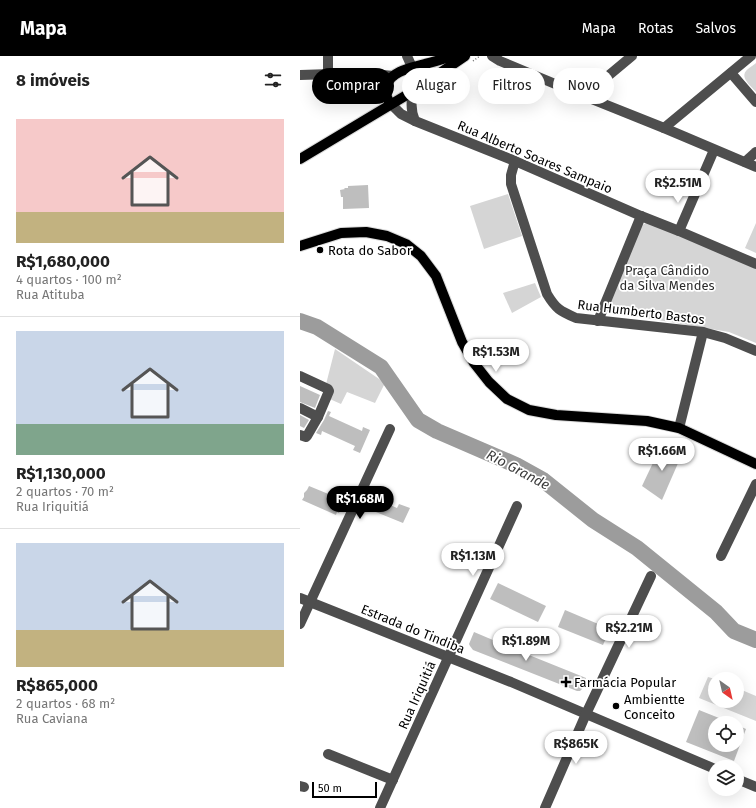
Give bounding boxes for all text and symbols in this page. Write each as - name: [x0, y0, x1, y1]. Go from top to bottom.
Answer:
- text: Mapa: [20, 17, 67, 40]
- text: Mapa: [582, 20, 616, 37]
- text: Rotas: [638, 20, 673, 37]
- text: Salvos: [695, 20, 736, 37]
- chip: Comprar: [312, 68, 394, 104]
- chip: Alugar: [402, 68, 470, 104]
- chip: Filtros: [478, 68, 545, 104]
- chip: Novo: [553, 68, 614, 104]
- icon: filters: [262, 69, 284, 91]
- text: 8 imóveis: [16, 70, 90, 91]
- street label: Rua Alberto Soares Sampaio: [455, 118, 615, 196]
- icon: home: [114, 145, 186, 217]
- pin: R$2.51M: [641, 170, 715, 204]
- text: R$2.51M: [654, 175, 702, 190]
- place label: Rota do Sabor: [328, 243, 412, 258]
- marker: Rota do Sabor: [315, 245, 325, 255]
- text: R$1,680,000: [16, 251, 110, 272]
- park label: Praça Cândido da Silva Mendes: [619, 263, 715, 293]
- text: 4 quartos · 100 m²: [16, 272, 122, 287]
- text: Rua Atituba: [16, 287, 85, 302]
- street label: Rua Humberto Bastos: [577, 297, 705, 327]
- pin: R$1.53M: [459, 339, 533, 373]
- text: R$1.53M: [472, 344, 520, 359]
- icon: home: [114, 357, 186, 429]
- pin: R$1.66M: [625, 438, 699, 472]
- text: R$1.66M: [638, 443, 686, 458]
- water label: Rio Grande: [483, 446, 553, 494]
- text: R$1,130,000: [16, 463, 106, 484]
- text: 2 quartos · 70 m²: [16, 484, 114, 499]
- pin: R$1.68M: [323, 486, 397, 520]
- text: R$1.68M: [336, 491, 384, 506]
- text: Rua Iriquitiá: [16, 499, 89, 514]
- pin: R$1.13M: [436, 543, 510, 577]
- text: R$1.13M: [450, 548, 496, 563]
- icon: home: [114, 569, 186, 641]
- street label: Estrada do Tindiba: [359, 601, 467, 657]
- pin: R$2.21M: [592, 615, 666, 649]
- text: R$2.21M: [605, 620, 653, 635]
- pin: R$1.89M: [489, 628, 563, 662]
- text: R$1.89M: [502, 633, 550, 648]
- street label: Rua Iriquitiá: [395, 659, 439, 731]
- north arrow: [708, 672, 744, 708]
- map controls: [708, 672, 744, 796]
- text: R$865,000: [16, 675, 98, 696]
- place label: Farmácia Popular: [574, 675, 676, 690]
- marker: Farmácia Popular: [561, 677, 571, 687]
- place label: Ambientte Conceito: [624, 692, 685, 722]
- text: 2 quartos · 68 m²: [16, 696, 115, 711]
- marker: Ambientte Conceito: [611, 701, 621, 711]
- text: Rua Caviana: [16, 711, 88, 726]
- button: locate: [708, 716, 744, 752]
- pin: R$865K: [543, 731, 609, 765]
- text: R$865K: [553, 736, 599, 751]
- button: layers: [708, 760, 744, 796]
- scale bar: [312, 780, 377, 799]
- text: 50 m: [318, 782, 342, 795]

